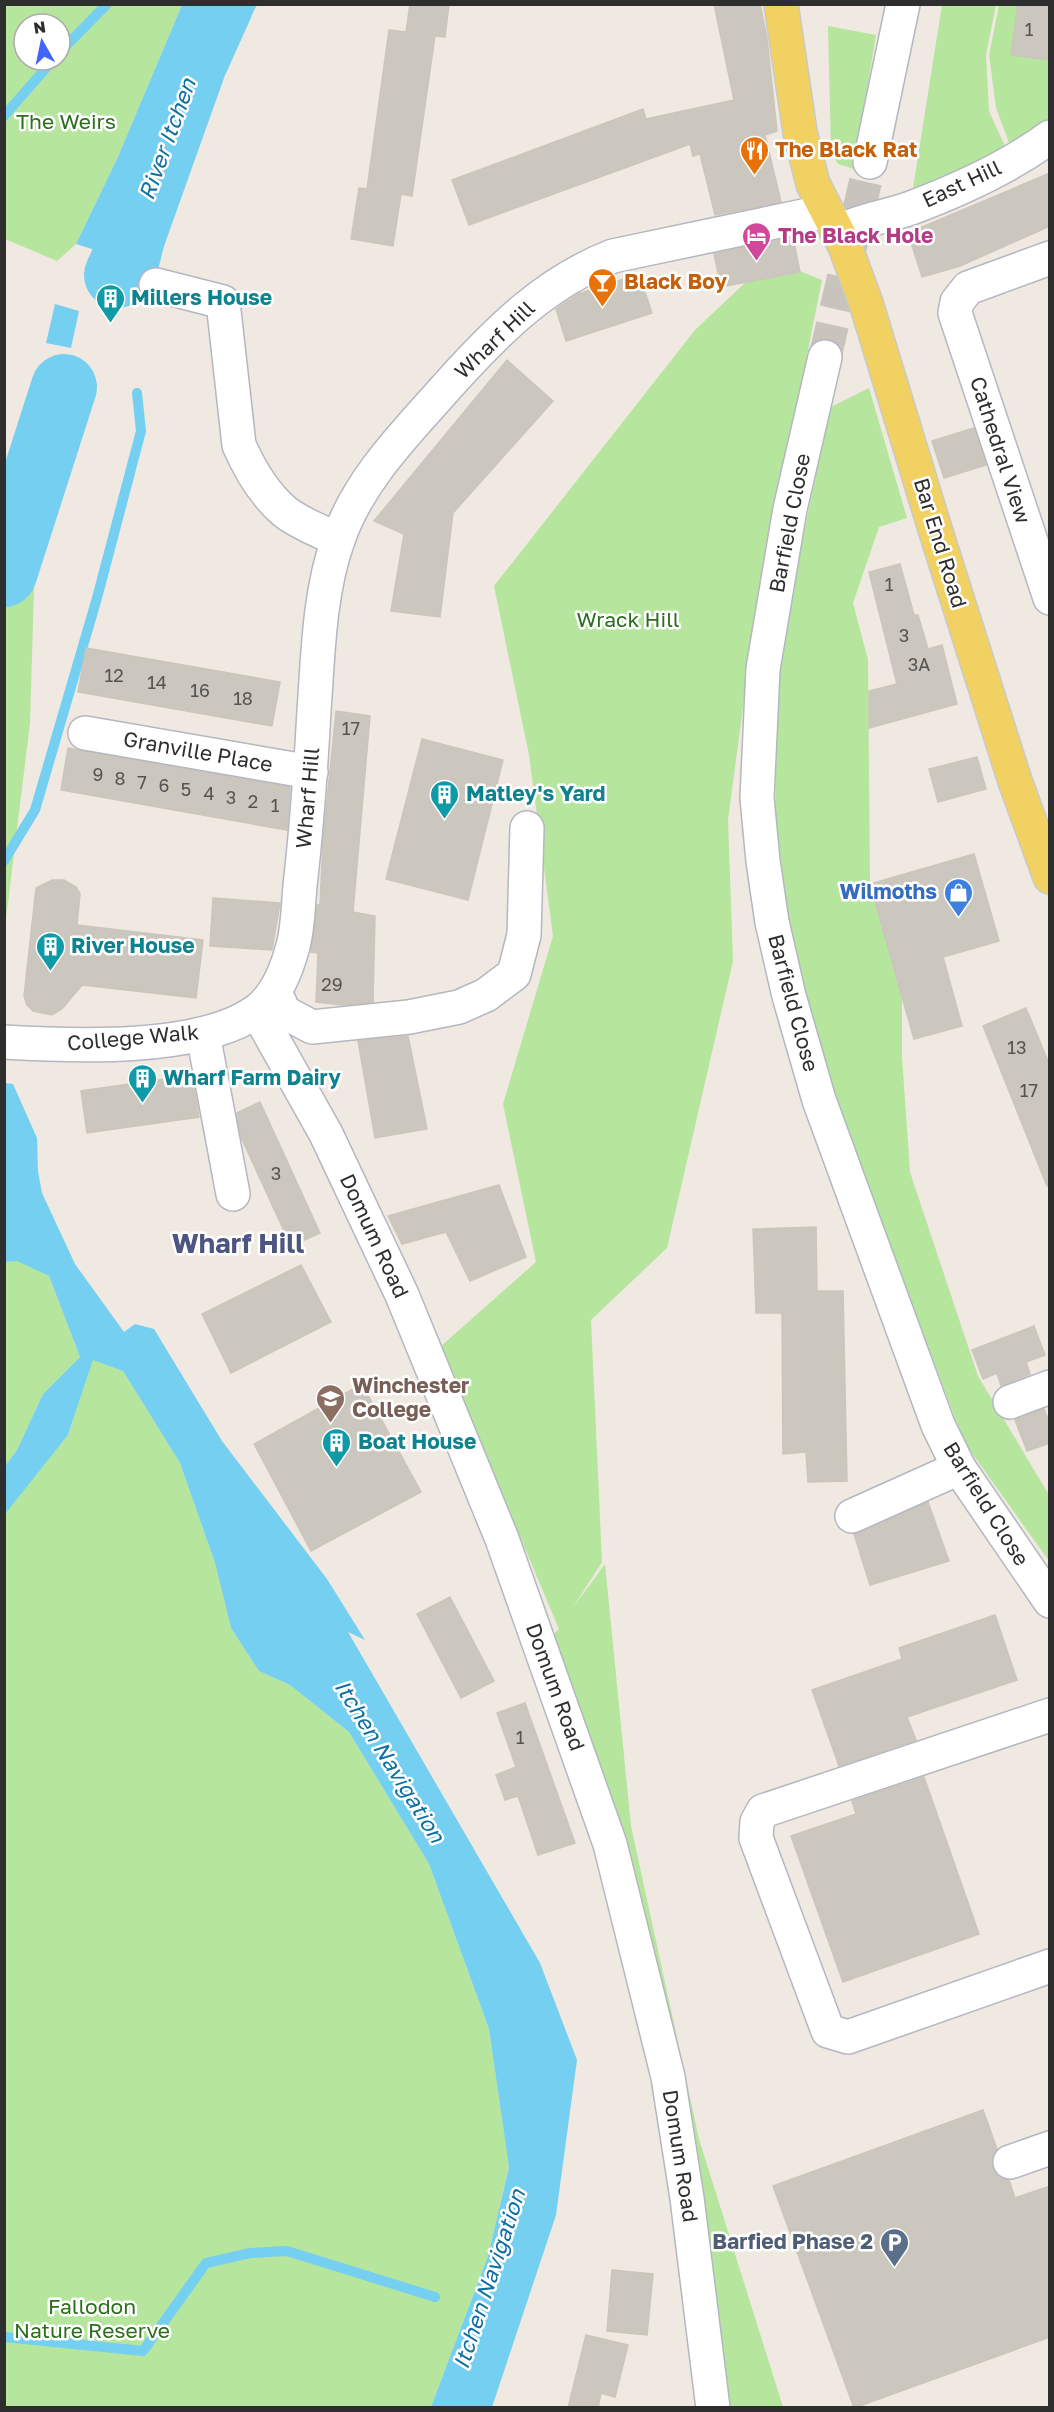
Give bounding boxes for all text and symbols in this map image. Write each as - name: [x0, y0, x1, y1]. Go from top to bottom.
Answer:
- north arrow: [12, 12, 72, 72]
- text: N: [32, 16, 47, 38]
- house number: 1: [1025, 18, 1034, 40]
- water label: River Itchen: [132, 73, 201, 203]
- park label: The Weirs: [16, 108, 116, 134]
- restaurant icon: The Black Rat: [738, 134, 770, 176]
- place label: The Black Rat: [775, 136, 917, 162]
- street label: East Hill: [918, 154, 1005, 213]
- hotel icon: The Black Hole: [741, 220, 773, 262]
- place label: The Black Hole: [778, 222, 933, 248]
- bar icon: Black Boy: [587, 266, 619, 308]
- place label: Black Boy: [624, 268, 728, 294]
- building icon: Millers House: [94, 282, 126, 324]
- place label: Millers House: [131, 284, 272, 310]
- street label: Wharf Hill: [449, 295, 540, 384]
- street label: Cathedral View: [965, 373, 1037, 526]
- street label: Barfield Close: [763, 451, 815, 595]
- street label: Bar End Road: [909, 474, 973, 611]
- house number: 1: [885, 573, 894, 595]
- park label: Wrack Hill: [576, 606, 680, 632]
- house number: 3: [899, 624, 909, 646]
- house number: 3A: [908, 653, 930, 675]
- house number: 12: [104, 664, 124, 686]
- house number: 14: [147, 671, 167, 693]
- house number: 16: [190, 679, 210, 701]
- house number: 18: [233, 687, 253, 709]
- house number: 17: [342, 717, 360, 739]
- street label: Granville Place: [121, 725, 275, 777]
- street label: Wharf Hill: [290, 746, 324, 850]
- house number: 9: [93, 763, 103, 785]
- house number: 8: [115, 767, 125, 789]
- house number: 7: [137, 771, 147, 793]
- house number: 6: [159, 774, 169, 796]
- house number: 5: [181, 778, 191, 800]
- building icon: Matley's Yard: [429, 778, 461, 820]
- place label: Matley's Yard: [466, 780, 606, 806]
- house number: 4: [204, 782, 215, 804]
- house number: 3: [226, 786, 236, 808]
- house number: 2: [248, 790, 258, 812]
- house number: 1: [271, 794, 280, 816]
- shop icon: Wilmoths: [942, 876, 974, 918]
- place label: Wilmoths: [839, 878, 937, 904]
- building icon: River House: [34, 930, 66, 972]
- street label: Barfield Close: [763, 931, 825, 1074]
- place label: River House: [71, 932, 195, 958]
- house number: 29: [321, 973, 343, 995]
- street label: College Walk: [66, 1018, 200, 1056]
- house number: 13: [1007, 1036, 1027, 1058]
- building icon: Wharf Farm Dairy: [126, 1062, 158, 1104]
- place label: Wharf Farm Dairy: [163, 1064, 341, 1090]
- house number: 17: [1020, 1079, 1038, 1101]
- house number: 3: [271, 1162, 281, 1184]
- street label: Domum Road: [335, 1169, 415, 1302]
- district label: Wharf Hill: [172, 1227, 304, 1259]
- place label: Winchester College: [352, 1372, 469, 1422]
- school or university icon: Winchester College: [315, 1382, 347, 1424]
- building icon: Boat House: [321, 1426, 353, 1468]
- place label: Boat House: [358, 1428, 476, 1454]
- street label: Barfield Close: [938, 1437, 1035, 1570]
- street label: Domum Road: [521, 1619, 591, 1754]
- water label: Itchen Navigation: [329, 1674, 452, 1848]
- house number: 1: [516, 1726, 525, 1748]
- street label: Domum Road: [658, 2088, 704, 2224]
- water label: Itchen Navigation: [447, 2184, 531, 2372]
- parking icon: Barfied Phase 2: [878, 2226, 910, 2268]
- place label: Barfied Phase 2: [712, 2228, 873, 2254]
- park label: Fallodon Nature Reserve: [14, 2293, 170, 2343]

